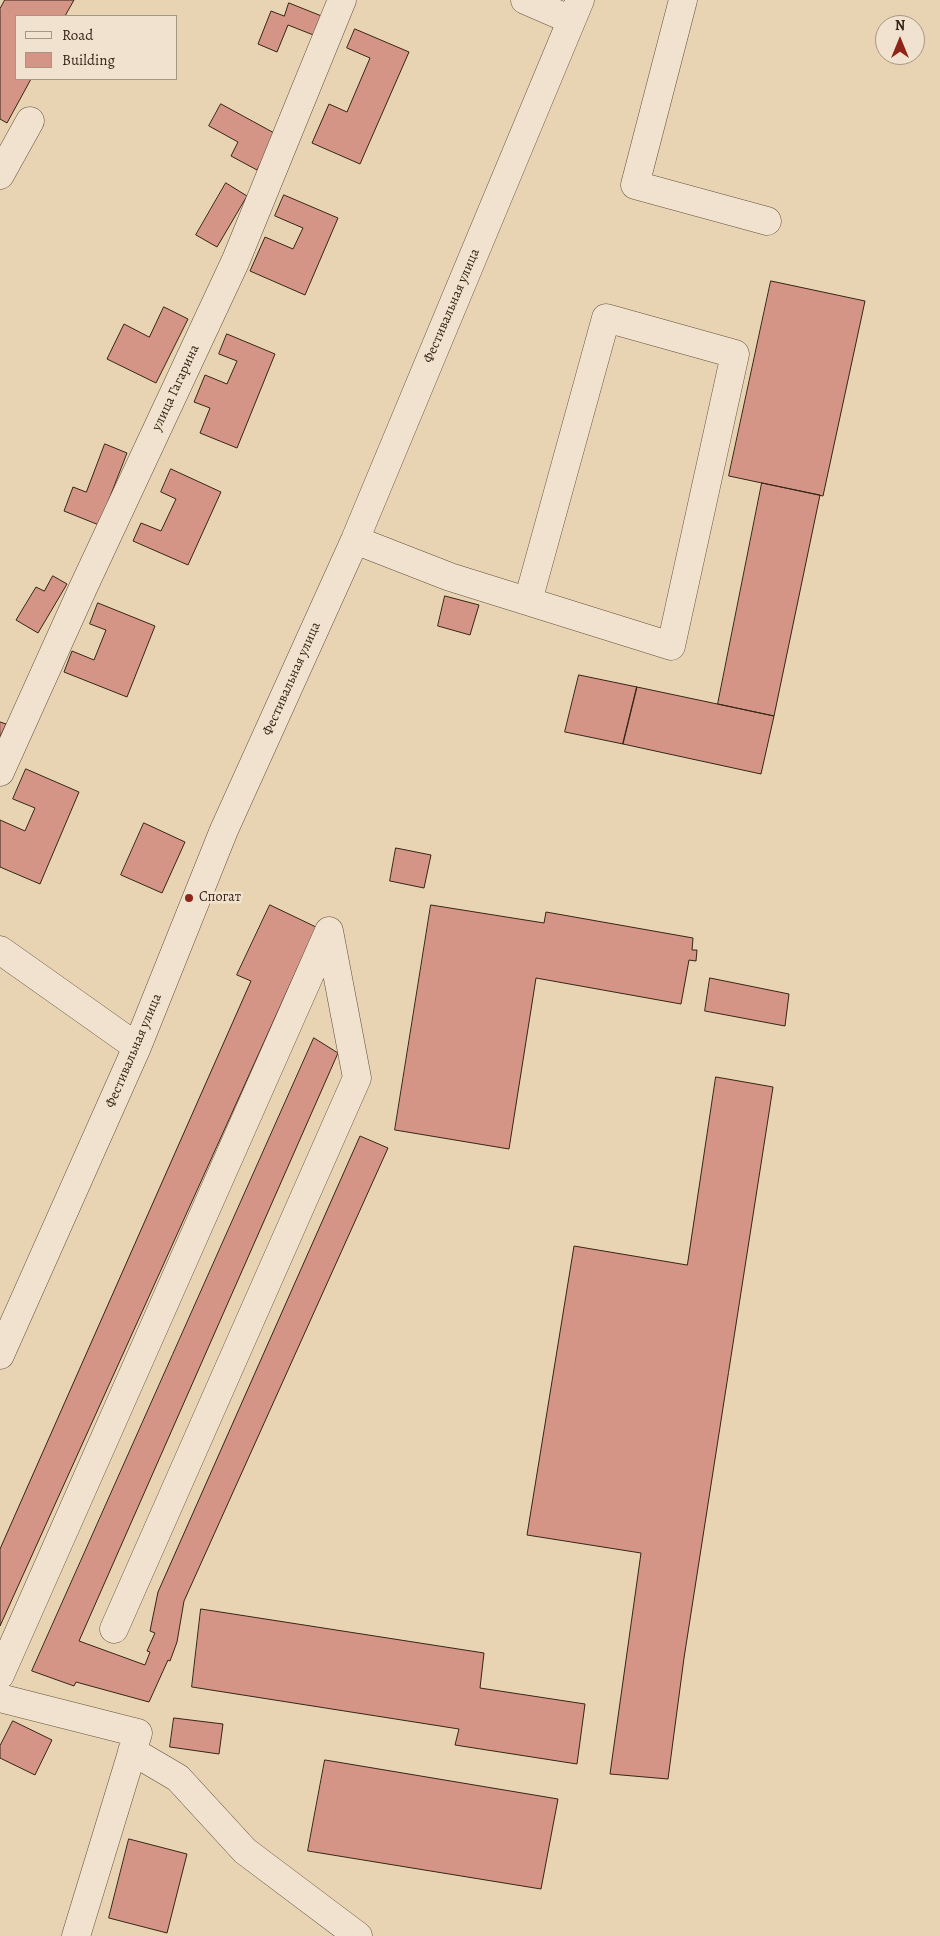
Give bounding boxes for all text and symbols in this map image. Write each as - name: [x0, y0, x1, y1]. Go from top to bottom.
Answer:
- legend: [15, 15, 178, 80]
- north arrow: [875, 15, 925, 65]
- text: N: [895, 16, 905, 35]
- text: Road: [62, 25, 93, 45]
- text: Building: [62, 50, 115, 70]
- street label: Фестивальная улица: [420, 246, 484, 366]
- street label: улица Гагарина: [149, 342, 203, 434]
- street label: Фестивальная улица: [259, 620, 325, 738]
- place label: Спогат: [199, 890, 241, 906]
- marker: Спогат: [183, 892, 195, 904]
- street label: Фестивальная улица: [102, 991, 166, 1111]

